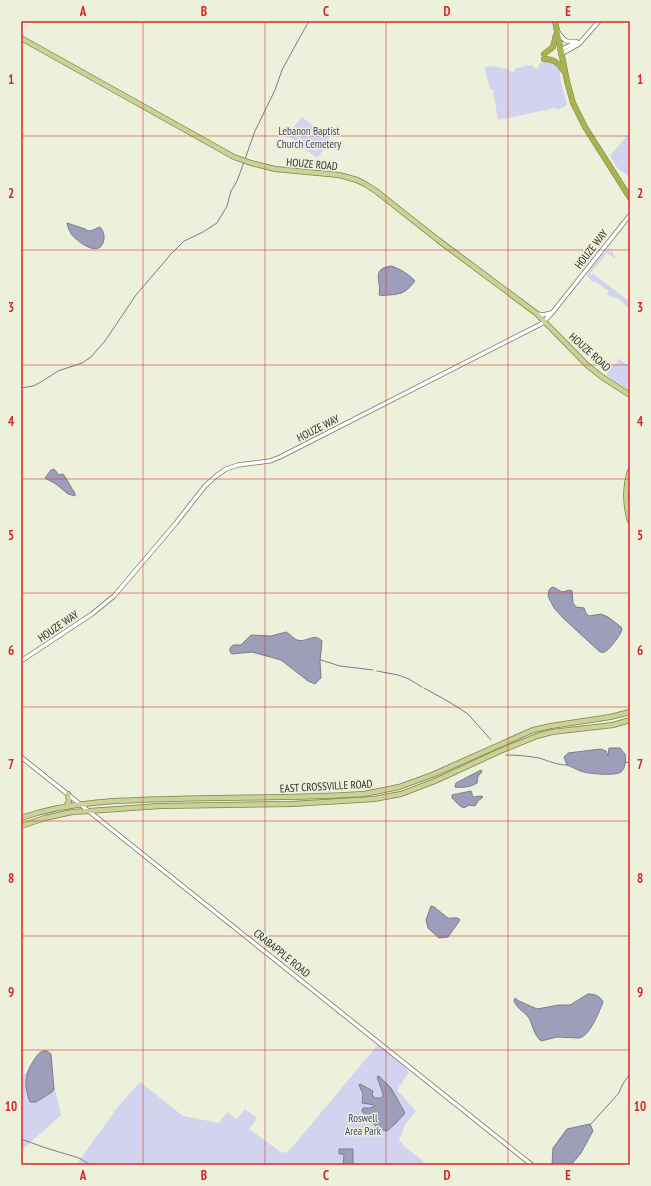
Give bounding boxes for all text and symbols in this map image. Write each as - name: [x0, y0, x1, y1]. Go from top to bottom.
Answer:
- text: A: [79, 3, 87, 20]
- text: B: [201, 3, 207, 20]
- text: C: [323, 3, 329, 20]
- text: D: [444, 3, 451, 20]
- text: E: [565, 3, 571, 20]
- text: 1: [8, 71, 14, 88]
- text: 1: [637, 71, 643, 88]
- park label: Lebanon Baptist Church Cemetery: [277, 124, 342, 151]
- street label: HOUZE ROAD: [286, 155, 338, 173]
- text: 2: [8, 185, 14, 202]
- text: 2: [637, 185, 643, 202]
- street label: HOUZE WAY: [571, 227, 611, 271]
- text: 3: [8, 299, 14, 316]
- text: 3: [637, 299, 643, 316]
- street label: HOUZE ROAD: [566, 330, 614, 375]
- street label: HOUZE WAY: [294, 411, 342, 445]
- text: 4: [8, 413, 15, 430]
- text: 4: [637, 413, 644, 430]
- text: 5: [8, 527, 14, 544]
- text: 5: [637, 527, 643, 544]
- street label: HOUZE WAY: [35, 607, 81, 645]
- text: 6: [8, 642, 14, 659]
- text: 6: [637, 642, 643, 659]
- text: 7: [8, 756, 14, 773]
- text: 7: [637, 756, 643, 773]
- street label: EAST CROSSVILLE ROAD: [279, 777, 373, 795]
- text: 8: [8, 870, 14, 887]
- text: 8: [637, 870, 643, 887]
- street label: CRABAPPLE ROAD: [251, 926, 313, 980]
- text: 9: [8, 984, 14, 1001]
- text: 9: [637, 984, 643, 1001]
- text: 10: [5, 1098, 17, 1115]
- text: 10: [634, 1098, 646, 1115]
- park label: Roswell Area Park: [345, 1111, 382, 1138]
- text: A: [79, 1167, 87, 1184]
- text: B: [201, 1167, 207, 1184]
- text: C: [323, 1167, 329, 1184]
- text: D: [444, 1167, 451, 1184]
- text: E: [565, 1167, 571, 1184]

